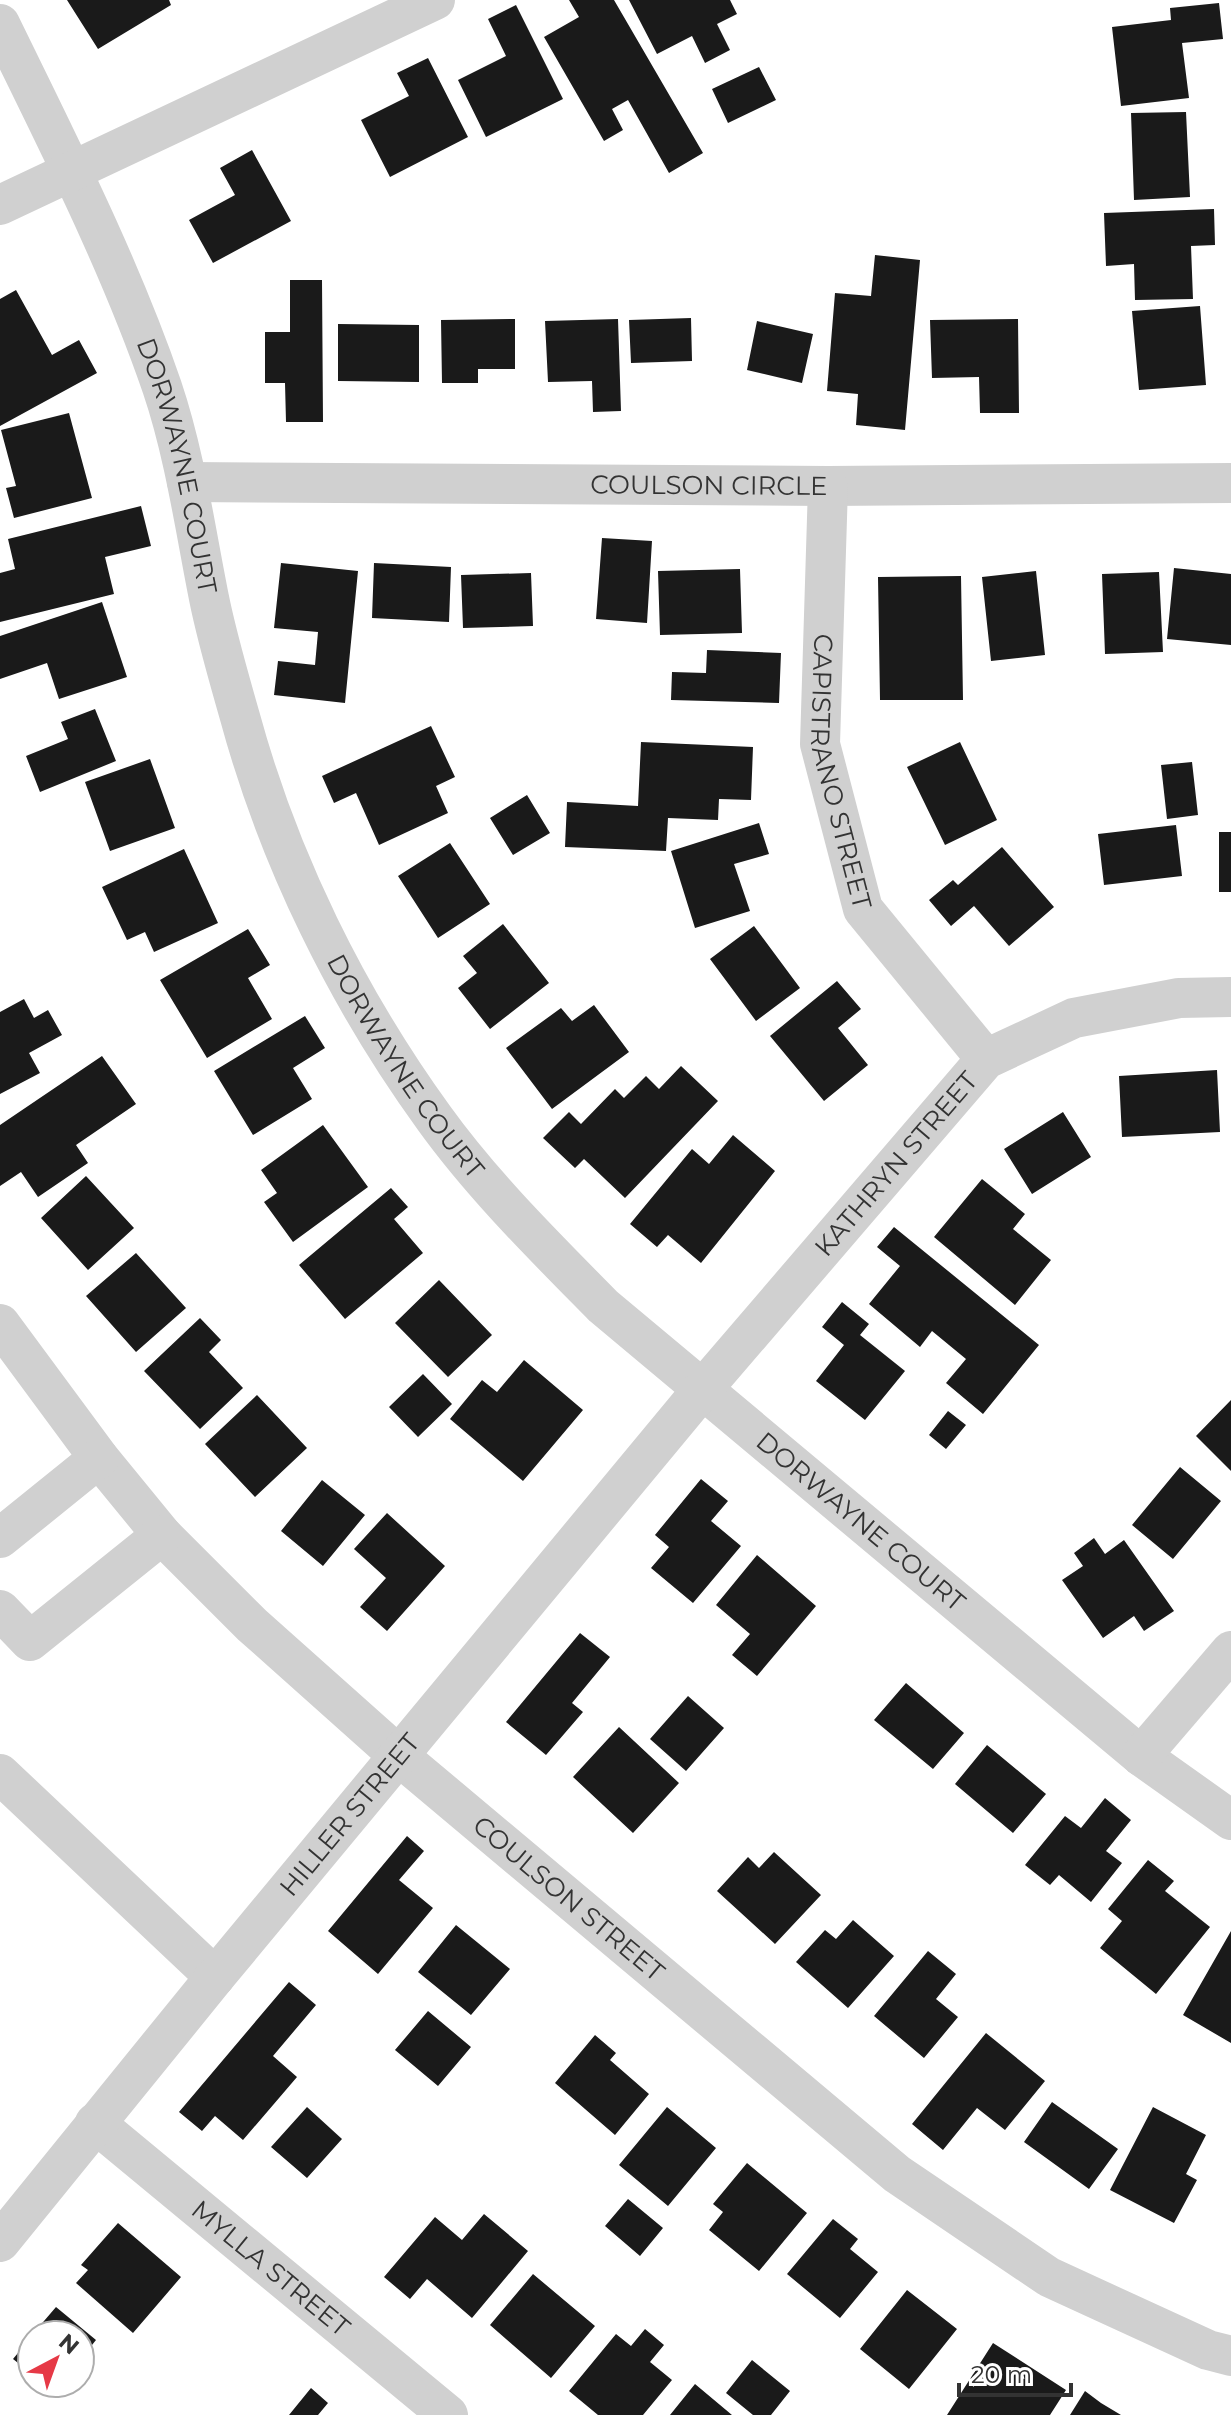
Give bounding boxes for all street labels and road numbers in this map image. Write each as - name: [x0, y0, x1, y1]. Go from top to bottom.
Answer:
- street label: DORWAYNE COURT: [130, 333, 224, 596]
- street label: COULSON CIRCLE: [590, 469, 828, 502]
- street label: CAPISTRANO STREET: [804, 633, 878, 913]
- street label: DORWAYNE COURT: [320, 949, 491, 1185]
- street label: KATHRYN STREET: [808, 1065, 984, 1263]
- street label: DORWAYNE COURT: [750, 1425, 972, 1618]
- street label: HILLER STREET: [273, 1727, 426, 1903]
- street label: COULSON STREET: [467, 1809, 671, 1988]
- street label: MYLLA STREET: [185, 2194, 356, 2343]

